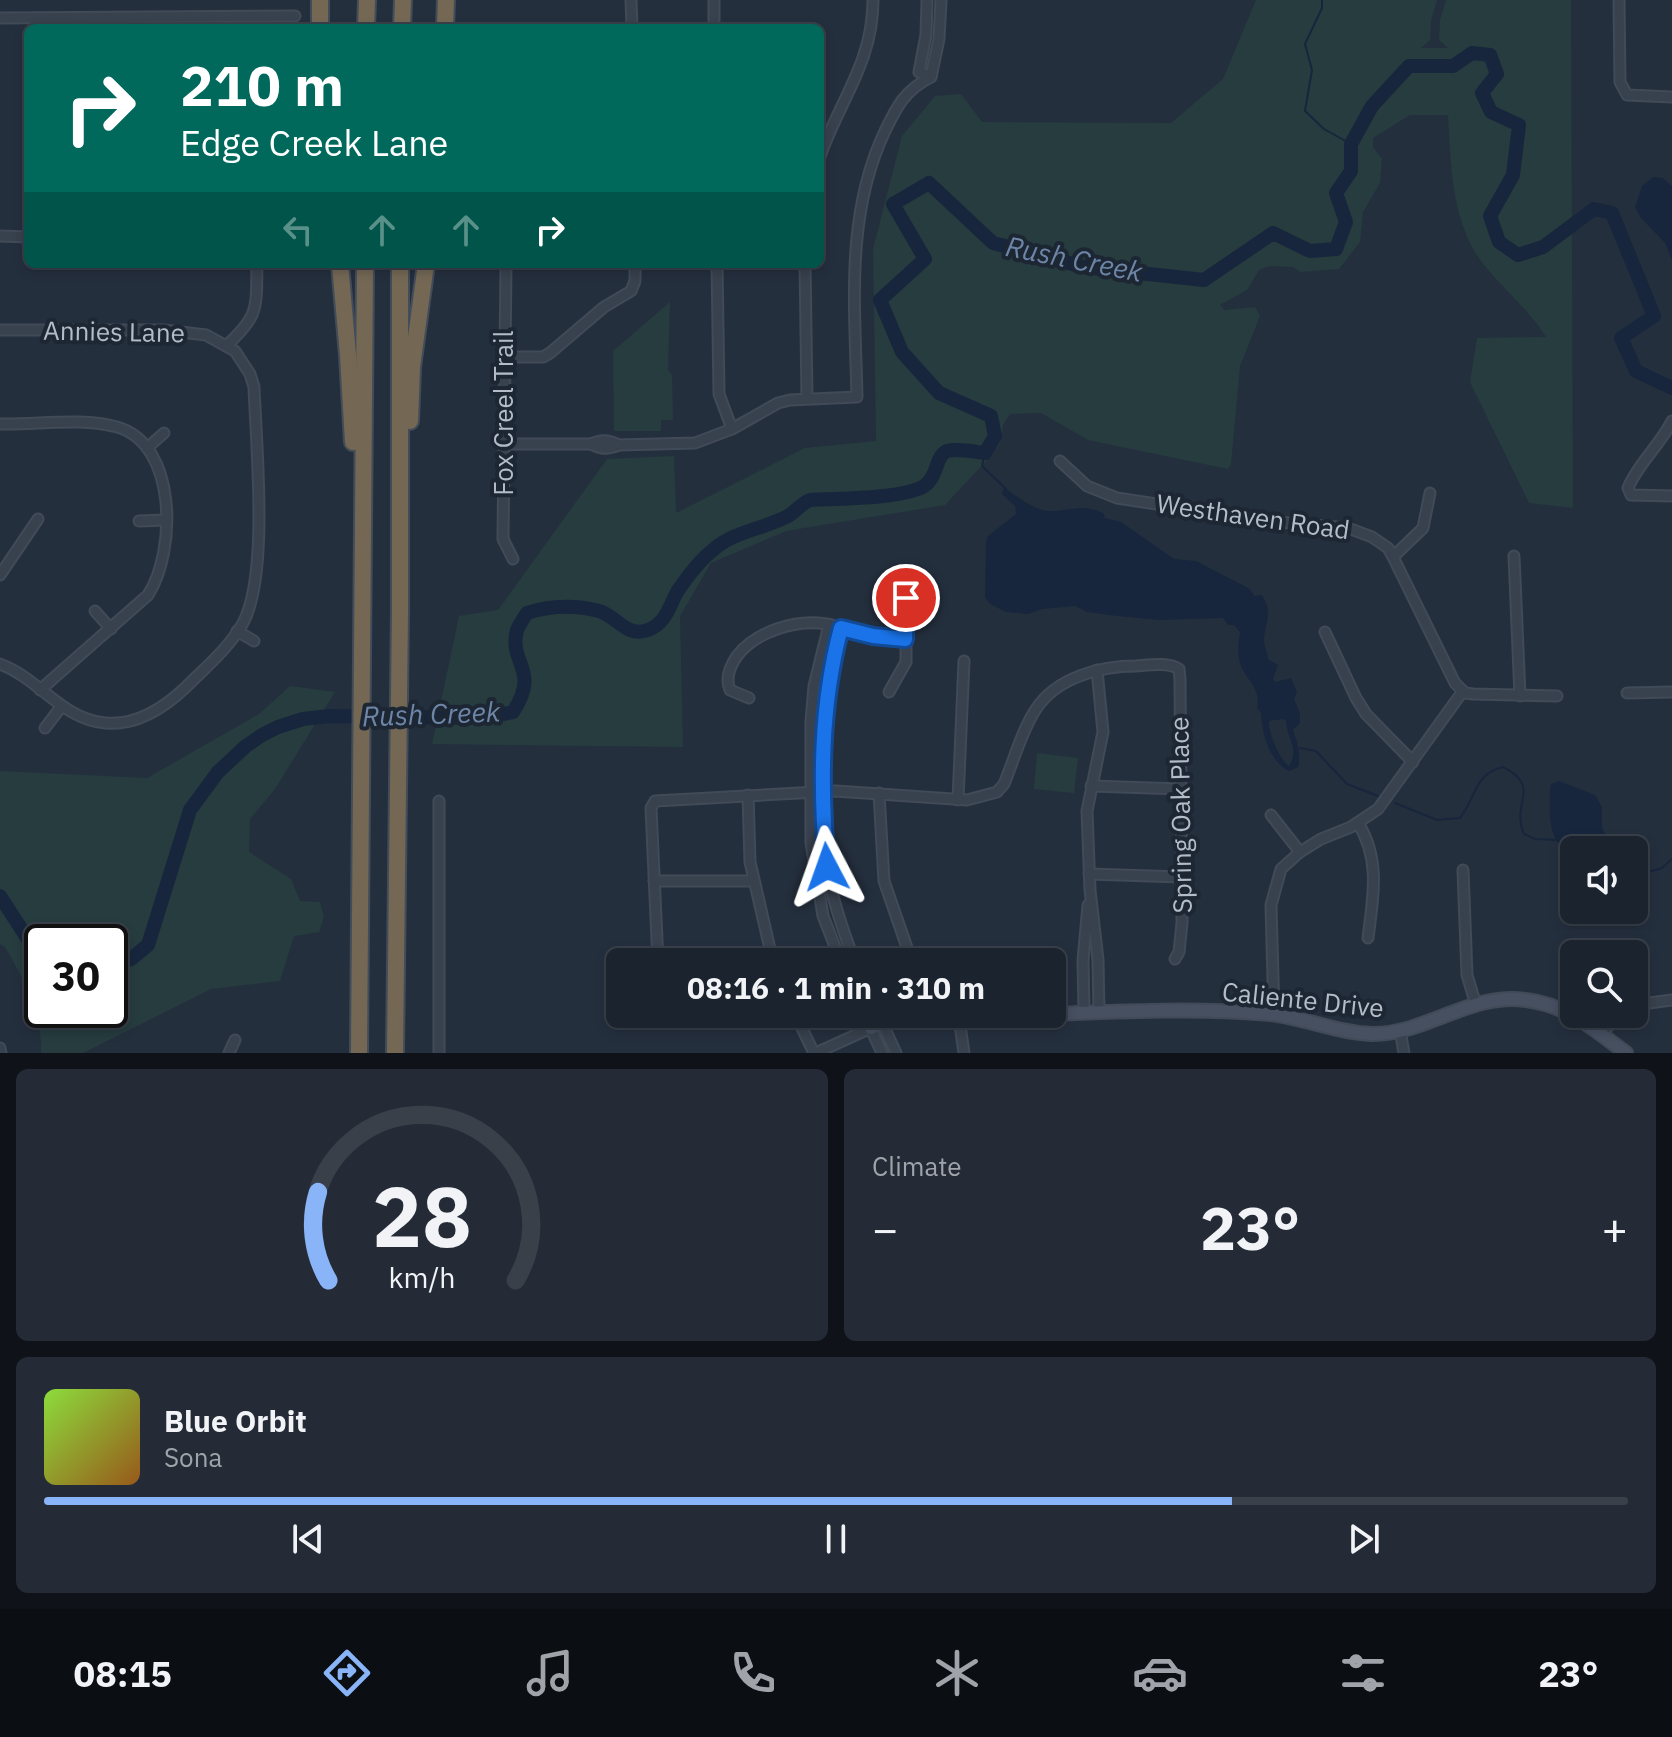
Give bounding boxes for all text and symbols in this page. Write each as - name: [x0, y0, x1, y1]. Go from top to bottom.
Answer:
- text: 210 m: [180, 49, 344, 121]
- icon: right: [48, 56, 152, 160]
- text: Edge Creek Lane: [180, 119, 448, 166]
- icon: left: [276, 208, 320, 252]
- icon: ahead: [360, 208, 404, 252]
- icon: ahead: [444, 208, 488, 252]
- icon: right: [528, 208, 572, 252]
- water label: Rush Creek: [1003, 227, 1146, 290]
- street label: Annies Lane: [43, 313, 185, 349]
- street label: Fox Creel Trail: [486, 330, 520, 496]
- street label: Westhaven Road: [1154, 486, 1352, 546]
- pin: [872, 564, 940, 632]
- icon: arrive: [884, 576, 928, 620]
- water label: Rush Creek: [361, 693, 501, 734]
- street label: Spring Oak Place: [1161, 716, 1199, 914]
- position arrow: [785, 825, 869, 909]
- map controls: [1560, 836, 1648, 1028]
- button: sound: [1560, 836, 1648, 924]
- speed limit sign: 30: [24, 924, 128, 1028]
- button: search: [1560, 940, 1648, 1028]
- text: 08:16 · 1 min · 310 m: [687, 968, 985, 1007]
- street label: Caliente Drive: [1221, 974, 1386, 1024]
- text: Climate: [872, 1149, 962, 1183]
- text: 28: [372, 1162, 472, 1270]
- text: 23°: [1200, 1188, 1300, 1267]
- text: −: [872, 1200, 898, 1257]
- text: +: [1602, 1200, 1628, 1257]
- text: km/h: [388, 1259, 456, 1296]
- text: Blue Orbit: [164, 1401, 307, 1440]
- text: Sona: [164, 1440, 222, 1474]
- icon: previous: [286, 1517, 330, 1561]
- icon: pause: [814, 1517, 858, 1561]
- icon: next: [1342, 1517, 1386, 1561]
- icon: directions: [319, 1645, 375, 1701]
- icon: music: [522, 1645, 578, 1701]
- icon: phone: [725, 1645, 781, 1701]
- icon: climate: [929, 1645, 985, 1701]
- icon: car: [1132, 1645, 1188, 1701]
- icon: filters: [1335, 1645, 1391, 1701]
- text: 08:15: [74, 1650, 172, 1697]
- text: 23°: [1538, 1650, 1598, 1697]

